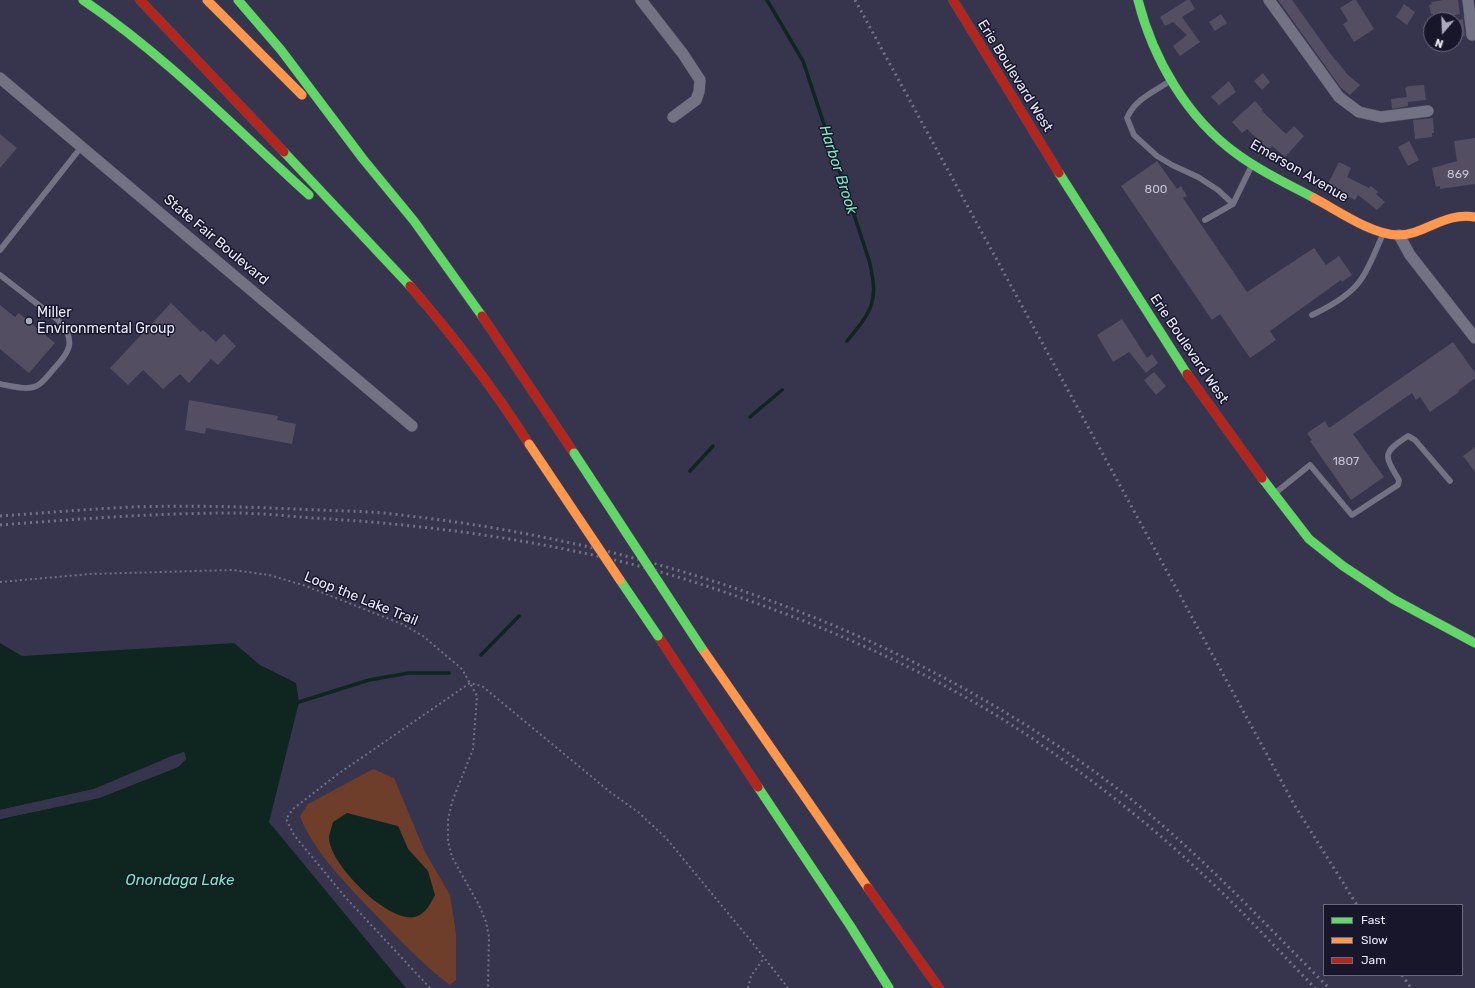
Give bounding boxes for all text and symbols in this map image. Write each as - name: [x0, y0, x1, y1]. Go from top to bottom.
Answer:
- north arrow: [1423, 12, 1463, 52]
- street label: Erie Boulevard West: [974, 17, 1056, 135]
- text: N: [1433, 35, 1445, 50]
- water label: Harbor Brook: [815, 123, 861, 217]
- street label: Emerson Avenue: [1247, 136, 1351, 206]
- house number: 869: [1447, 168, 1469, 182]
- house number: 800: [1145, 183, 1167, 197]
- street label: State Fair Boulevard: [160, 191, 272, 289]
- street label: Erie Boulevard West: [1146, 291, 1232, 407]
- place label: Miller Environmental Group: [37, 305, 175, 338]
- marker: Miller Environmental Group: [24, 316, 34, 326]
- house number: 1807: [1333, 455, 1359, 469]
- street label: Loop the Lake Trail: [302, 568, 420, 630]
- water label: Onondaga Lake: [126, 872, 234, 890]
- legend: [1323, 904, 1463, 976]
- text: Fast: [1361, 913, 1385, 927]
- text: Slow: [1361, 933, 1388, 947]
- text: Jam: [1361, 953, 1386, 967]

